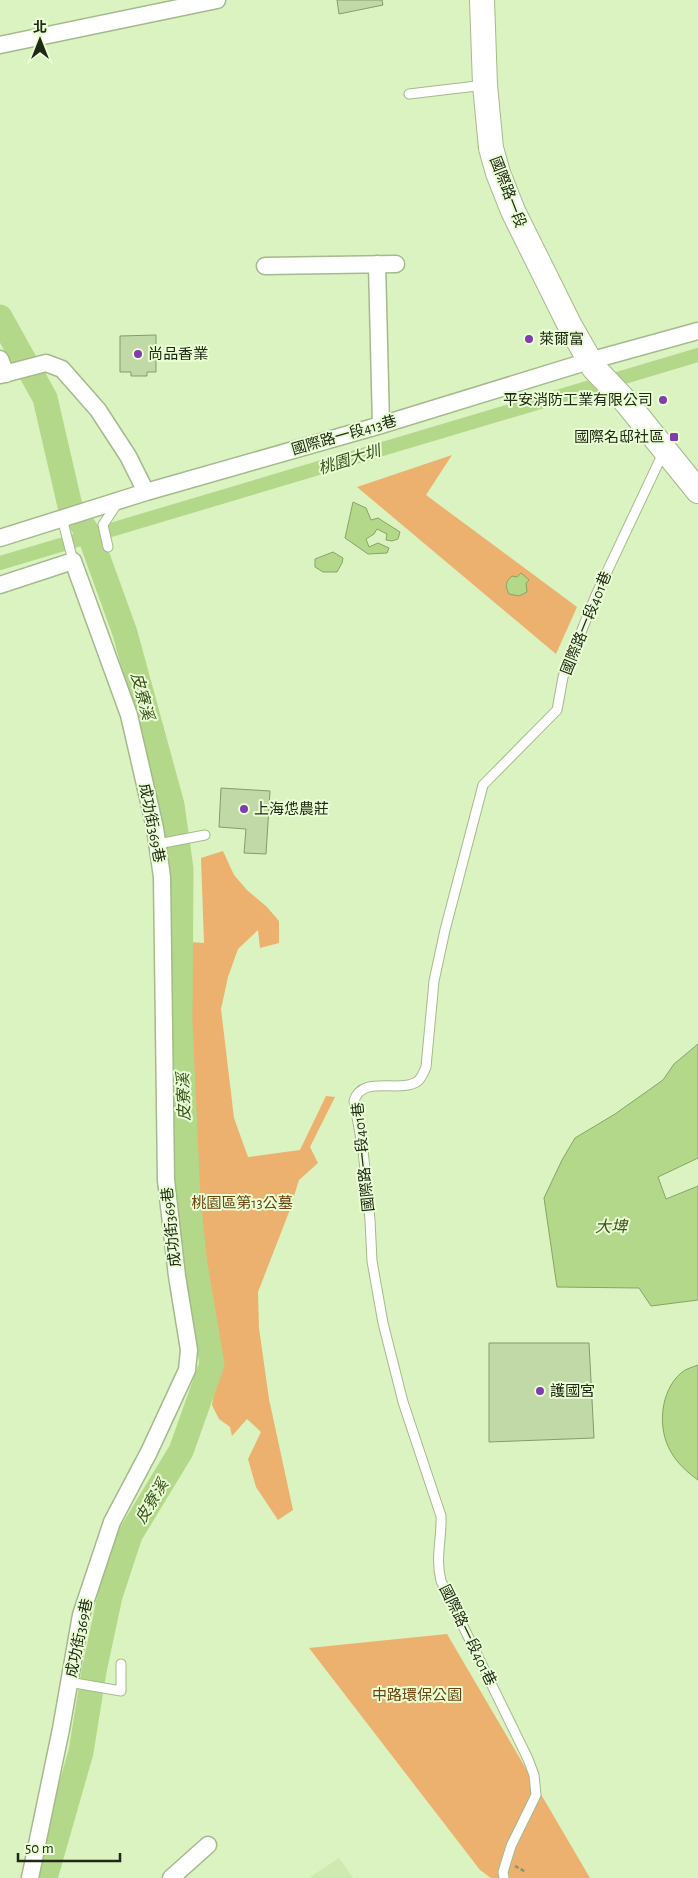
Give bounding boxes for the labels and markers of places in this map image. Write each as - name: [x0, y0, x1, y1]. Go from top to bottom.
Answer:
- place label: 萊爾富: [539, 331, 584, 347]
- marker: 萊爾富: [523, 333, 535, 345]
- place label: 尚品香業: [148, 346, 208, 362]
- marker: 尚品香業: [132, 348, 144, 360]
- place label: 平安消防工業有限公司: [503, 392, 653, 408]
- marker: 平安消防工業有限公司: [657, 394, 669, 406]
- place label: 國際名邸社區: [574, 429, 664, 445]
- marker: 國際名邸社區: [668, 431, 680, 443]
- place label: 上海怹農莊: [254, 800, 329, 817]
- marker: 上海怹農莊: [238, 803, 250, 815]
- place label: 護國宮: [550, 1382, 595, 1399]
- marker: 護國宮: [534, 1385, 546, 1397]

